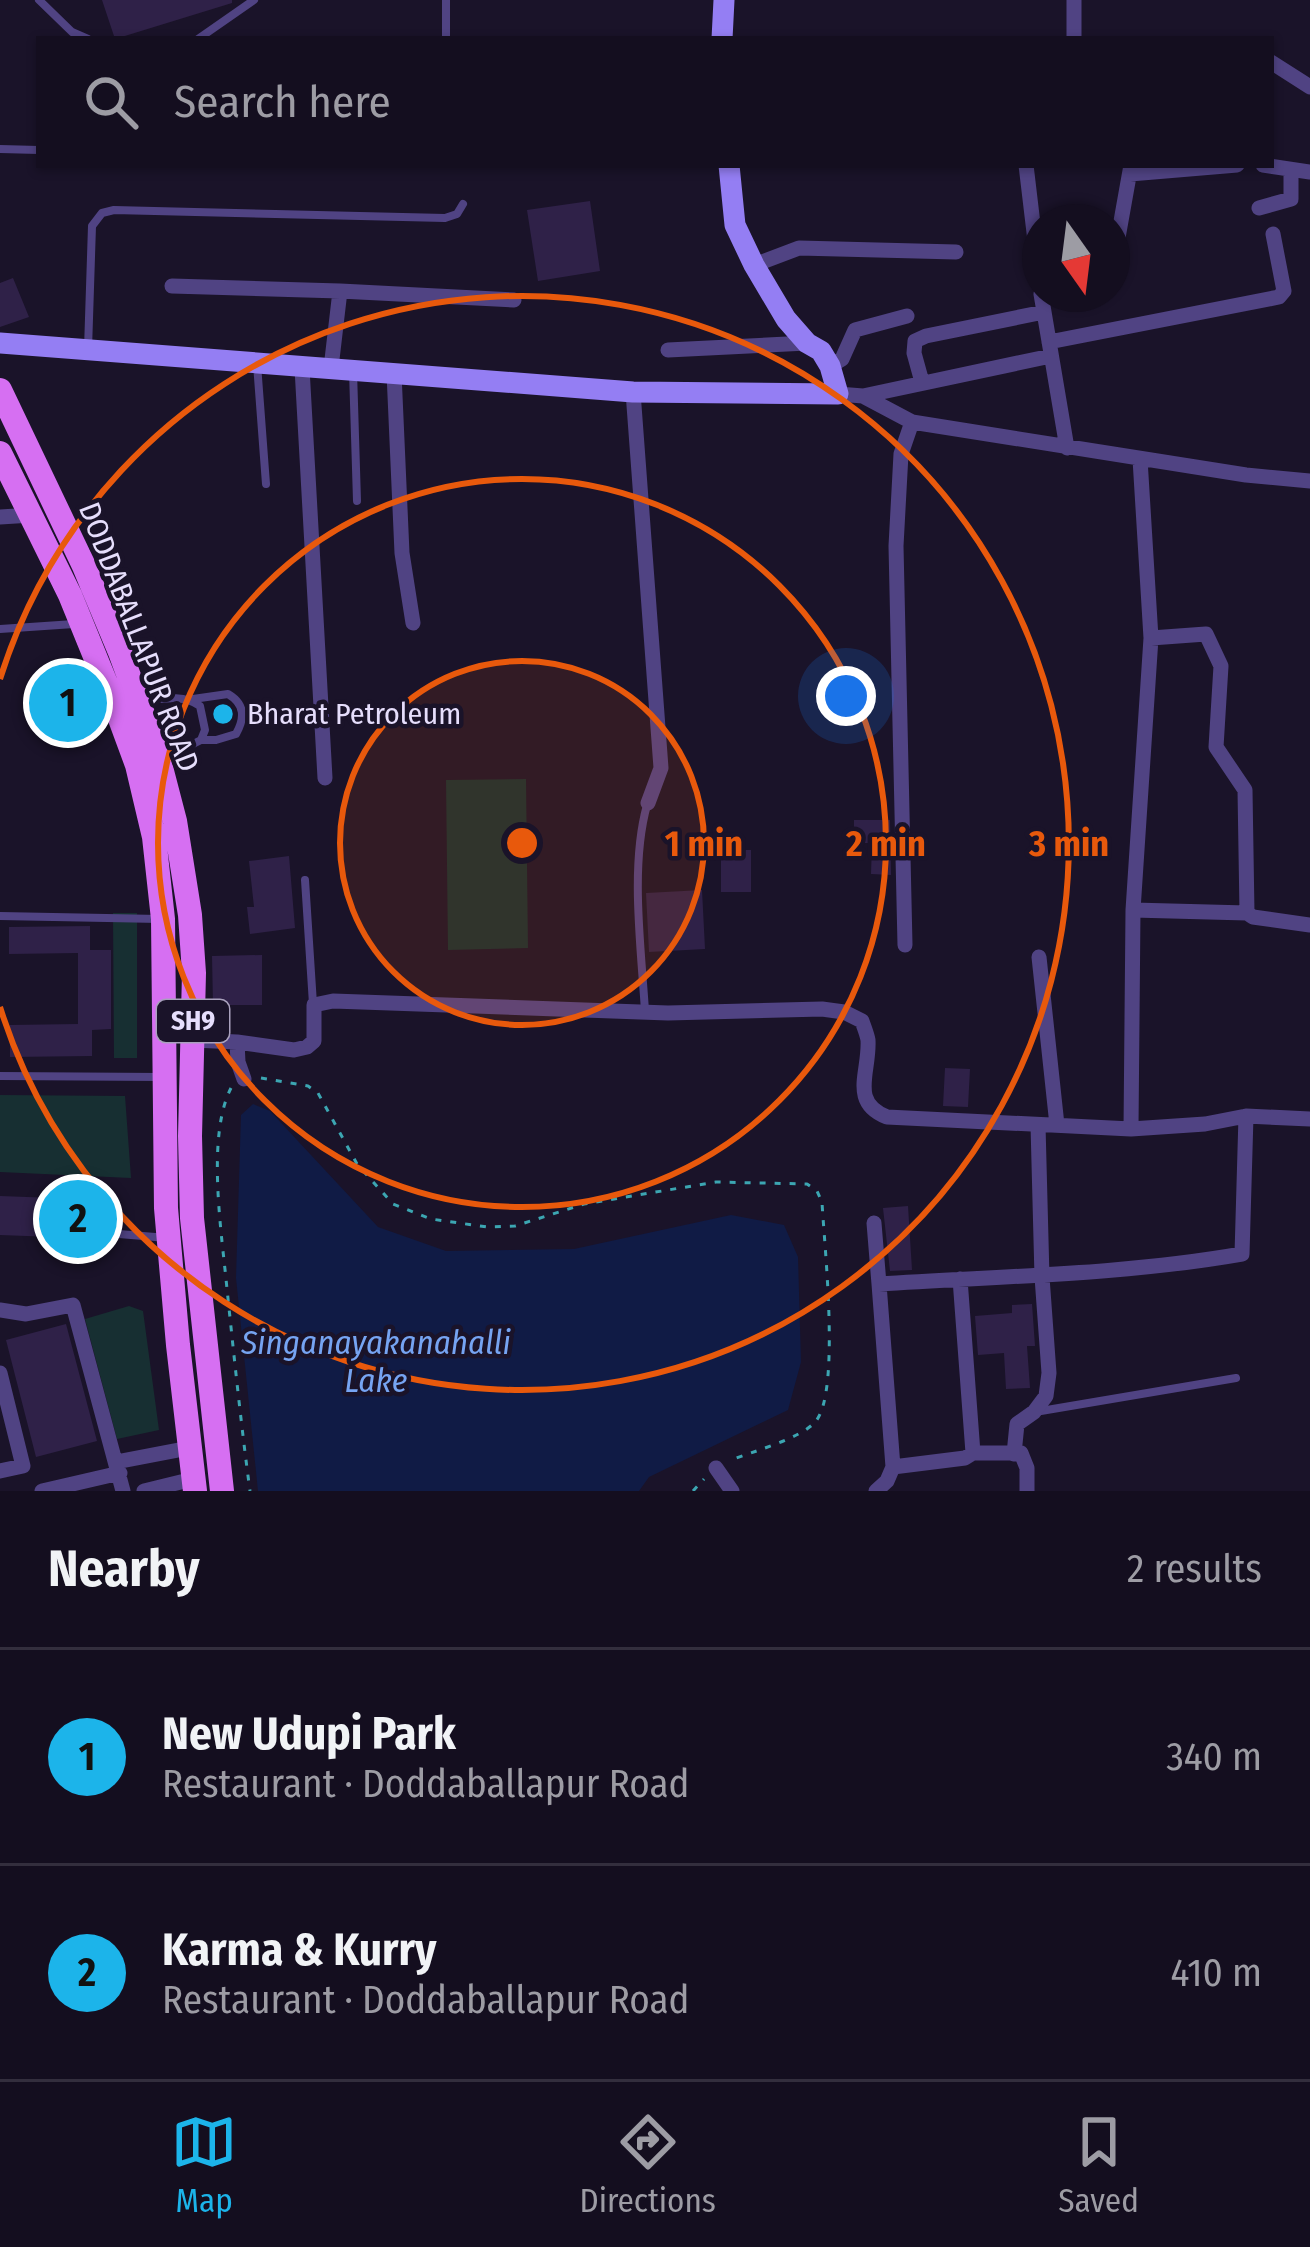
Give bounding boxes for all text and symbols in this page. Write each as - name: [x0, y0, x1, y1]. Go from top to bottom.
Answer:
- search box: [36, 36, 1274, 168]
- icon: search: [78, 69, 144, 135]
- text: Search here: [174, 75, 391, 129]
- north arrow: [1022, 204, 1130, 312]
- street label: DODDABALLAPUR ROAD: [71, 497, 207, 777]
- pin: 1: [29, 658, 107, 748]
- your location: [816, 666, 876, 726]
- place label: Bharat Petroleum: [247, 696, 461, 732]
- marker: Bharat Petroleum: [210, 701, 236, 727]
- centre of rings: [501, 822, 543, 864]
- text: 1 min: [665, 822, 743, 866]
- text: 2 min: [845, 822, 926, 866]
- text: 3 min: [1028, 822, 1109, 866]
- road number: SH9: [157, 1000, 229, 1042]
- pin: 2: [39, 1174, 117, 1264]
- water label: Singanayakanahalli Lake: [240, 1323, 511, 1401]
- text: Nearby: [48, 1538, 200, 1600]
- text: 2 results: [1127, 1546, 1262, 1592]
- text: New Udupi Park: [162, 1707, 456, 1761]
- text: 1: [79, 1734, 95, 1780]
- text: 340 m: [1166, 1734, 1262, 1780]
- text: Restaurant · Doddaballapur Road: [162, 1761, 689, 1807]
- text: Karma & Kurry: [162, 1923, 436, 1977]
- text: 2: [78, 1950, 96, 1996]
- text: 410 m: [1171, 1950, 1262, 1996]
- text: Restaurant · Doddaballapur Road: [162, 1977, 689, 2023]
- tab: Map: [171, 2109, 237, 2221]
- tab: Directions: [579, 2109, 716, 2221]
- tab: Saved: [1058, 2109, 1139, 2221]

